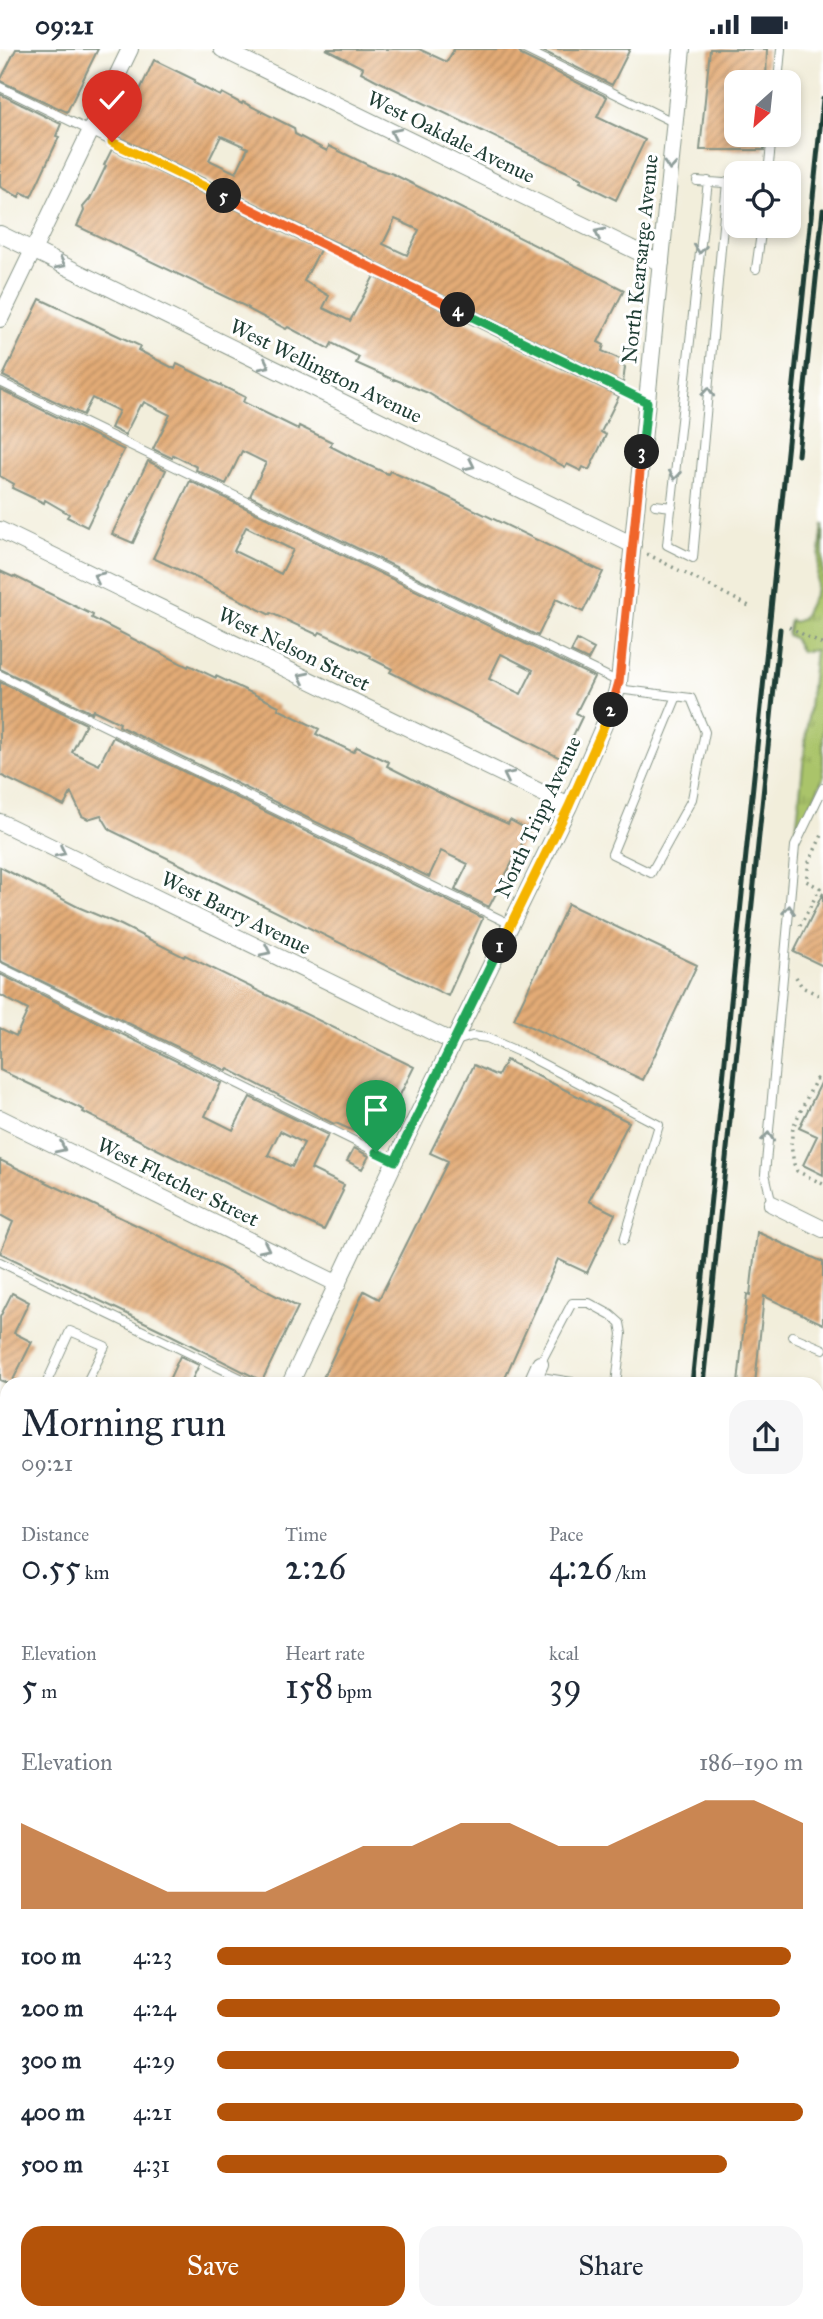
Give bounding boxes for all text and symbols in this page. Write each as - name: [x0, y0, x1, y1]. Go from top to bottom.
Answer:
- text: 09:21: [35, 9, 94, 41]
- pin: [82, 70, 142, 142]
- north arrow: [724, 70, 802, 147]
- map controls: [724, 70, 801, 238]
- icon: check: [93, 81, 131, 119]
- street label: West Oakdale Avenue: [363, 85, 539, 189]
- one-way arrow: [390, 128, 402, 142]
- street label: North Kearsarge Avenue: [616, 153, 664, 365]
- one-way arrow: [663, 160, 678, 171]
- button: locate: [724, 161, 801, 238]
- pin: 5: [206, 179, 242, 213]
- text: 5: [219, 184, 228, 207]
- one-way arrow: [594, 227, 607, 241]
- one-way arrow: [693, 243, 708, 254]
- one-way arrow: [54, 256, 66, 270]
- pin: 4: [440, 293, 476, 327]
- text: 4: [452, 298, 463, 321]
- street label: West Wellington Avenue: [226, 313, 427, 429]
- one-way arrow: [258, 356, 270, 370]
- one-way arrow: [700, 386, 715, 397]
- pin: 3: [624, 435, 660, 469]
- text: 3: [638, 440, 645, 463]
- one-way arrow: [462, 457, 475, 471]
- one-way arrow: [668, 469, 683, 481]
- one-way arrow: [93, 572, 105, 586]
- street label: West Nelson Street: [214, 601, 375, 697]
- one-way arrow: [298, 671, 310, 685]
- pin: 2: [594, 693, 628, 727]
- text: 2: [606, 698, 615, 721]
- street label: North Tripp Avenue: [489, 732, 587, 902]
- one-way arrow: [503, 770, 515, 784]
- one-way arrow: [54, 844, 66, 858]
- street label: West Barry Avenue: [157, 866, 315, 961]
- one-way arrow: [781, 905, 796, 916]
- pin: 1: [482, 929, 518, 963]
- text: 1: [496, 934, 503, 957]
- one-way arrow: [259, 943, 271, 957]
- pin: [346, 1080, 406, 1152]
- icon: arrive: [357, 1091, 395, 1129]
- one-way arrow: [760, 1131, 775, 1142]
- street label: West Fletcher Street: [93, 1132, 264, 1233]
- one-way arrow: [54, 1139, 66, 1153]
- one-way arrow: [258, 1240, 271, 1253]
- text: Morning run: [21, 1400, 226, 1446]
- button: share: [729, 1400, 803, 1474]
- text: 09:21: [21, 1449, 73, 1477]
- text: Distance: [21, 1523, 89, 1546]
- text: Time: [285, 1523, 327, 1546]
- text: Pace: [549, 1523, 583, 1546]
- text: 0.55: [21, 1546, 81, 1589]
- text: 2:26: [285, 1546, 346, 1589]
- text: 4:26: [549, 1546, 613, 1589]
- text: km: [81, 1561, 110, 1584]
- text: /km: [613, 1561, 647, 1584]
- text: Elevation: [21, 1642, 96, 1665]
- text: Heart rate: [285, 1642, 365, 1665]
- text: kcal: [549, 1642, 579, 1665]
- text: 5: [21, 1665, 37, 1708]
- text: 158: [285, 1665, 333, 1708]
- text: 39: [549, 1665, 582, 1708]
- text: m: [37, 1680, 57, 1703]
- text: bpm: [333, 1680, 372, 1703]
- text: Elevation: [21, 1748, 112, 1776]
- text: 186–190 m: [699, 1748, 803, 1776]
- text: 100 m: [21, 1942, 81, 1970]
- text: 4:23: [133, 1942, 172, 1970]
- text: 200 m: [21, 1994, 83, 2022]
- text: 4:24: [133, 1994, 176, 2022]
- text: 300 m: [21, 2046, 81, 2074]
- text: 4:29: [133, 2046, 175, 2074]
- text: 400 m: [21, 2098, 85, 2126]
- text: 4:21: [133, 2098, 172, 2126]
- text: 500 m: [21, 2150, 83, 2178]
- text: 4:31: [133, 2150, 170, 2178]
- button: Save: [21, 2226, 405, 2306]
- button: Share: [419, 2226, 803, 2306]

